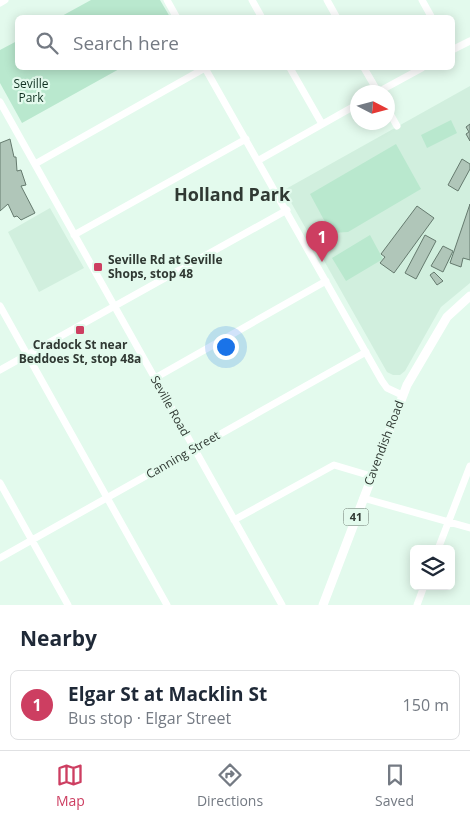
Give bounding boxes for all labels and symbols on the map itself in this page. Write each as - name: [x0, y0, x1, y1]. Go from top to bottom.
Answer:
- park label: Seville Park: [13, 75, 49, 106]
- north arrow: [350, 85, 395, 130]
- district label: Holland Park: [174, 182, 291, 206]
- pin: 1: [306, 221, 338, 262]
- place label: Seville Rd at Seville Shops, stop 48: [108, 251, 223, 282]
- marker: Seville Rd at Seville Shops, stop 48: [92, 261, 104, 273]
- marker: Cradock St near Beddoes St, stop 48a: [74, 324, 86, 336]
- your location: [213, 334, 239, 360]
- place label: Cradock St near Beddoes St, stop 48a: [19, 336, 141, 367]
- street label: Seville Road: [147, 372, 194, 439]
- street label: Cavendish Road: [360, 398, 408, 488]
- street label: Canning Street: [143, 427, 223, 483]
- road number: 41: [344, 508, 368, 526]

